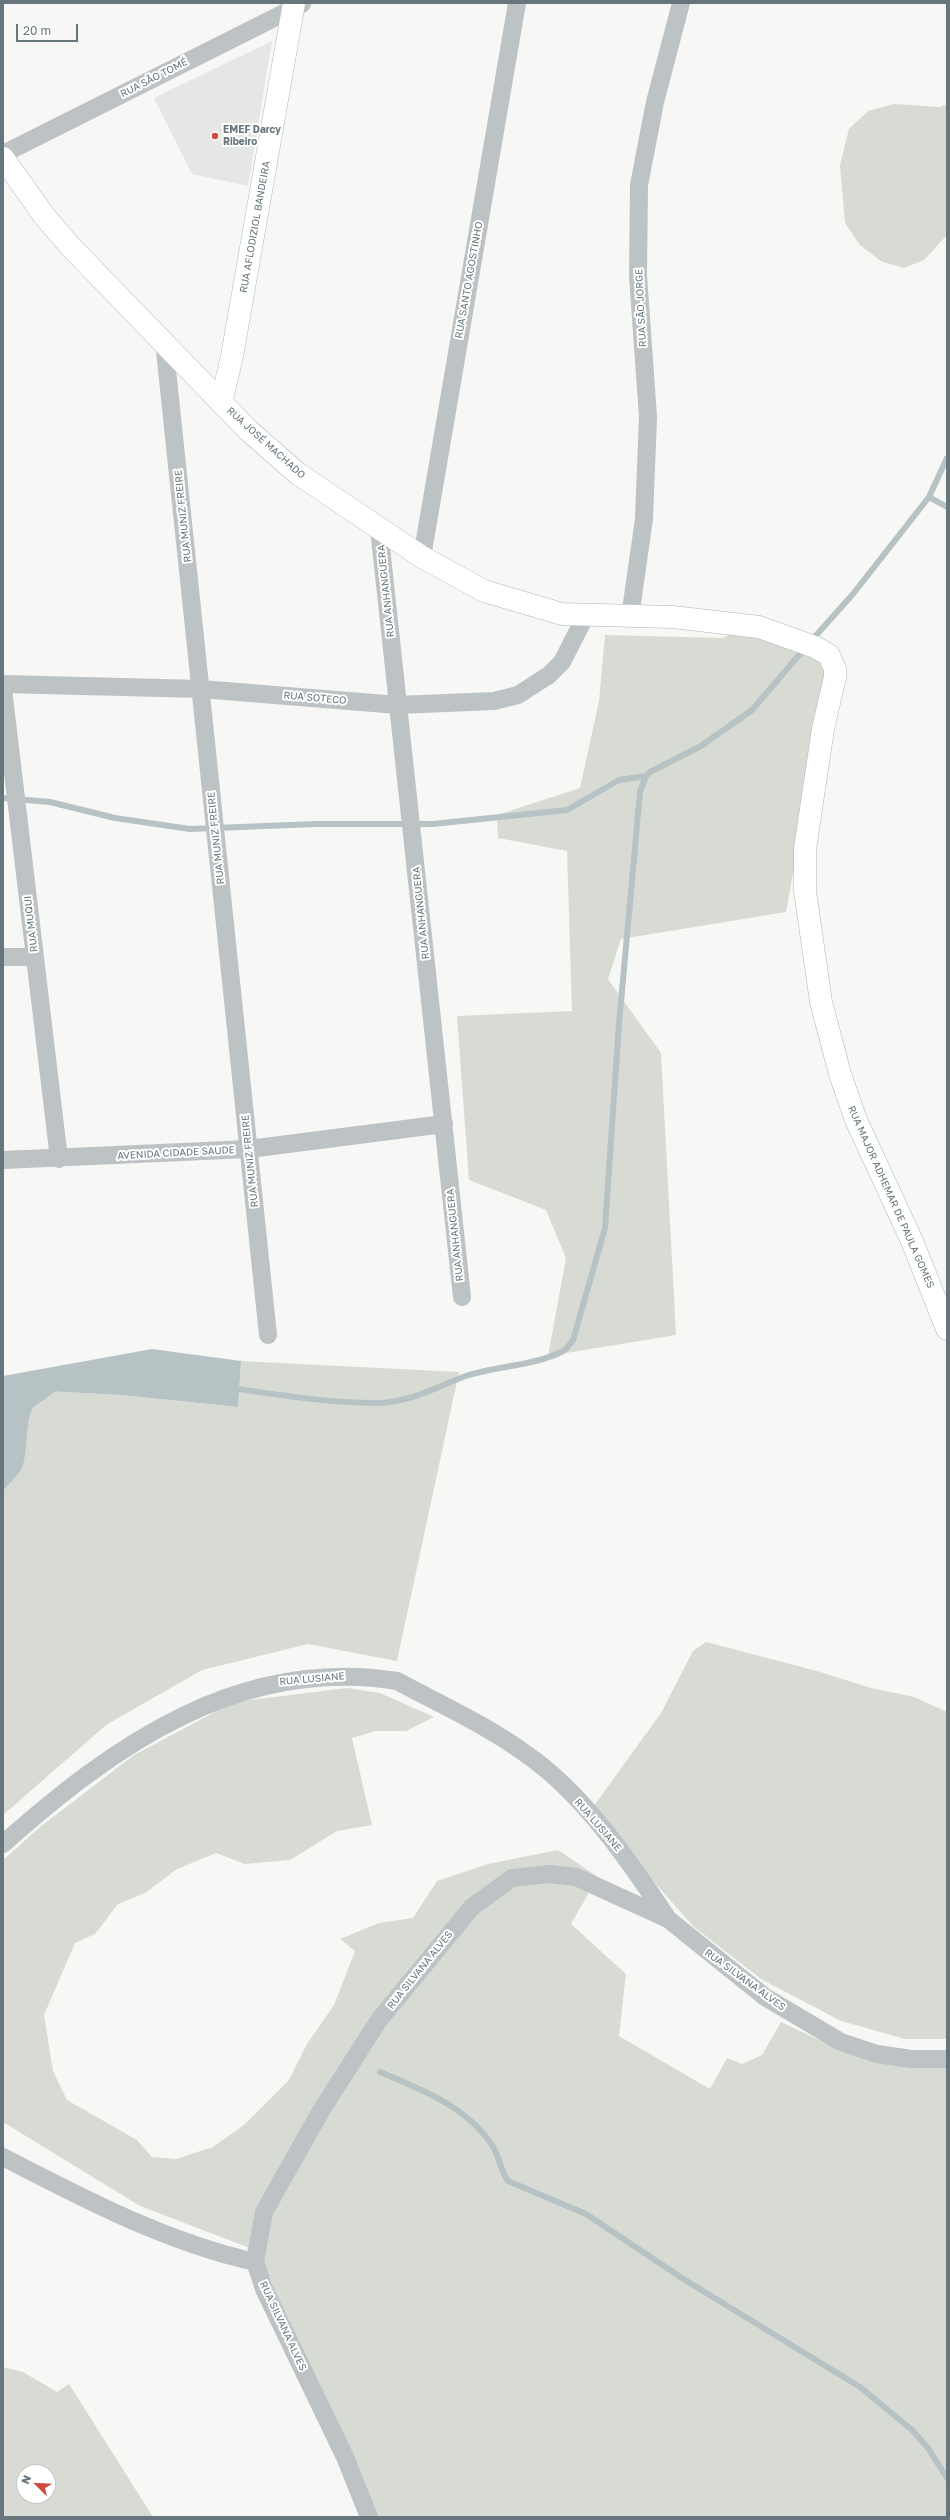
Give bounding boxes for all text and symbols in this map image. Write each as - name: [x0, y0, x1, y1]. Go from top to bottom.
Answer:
- scale bar: [18, 16, 80, 42]
- text: 20 m: [23, 23, 51, 38]
- street label: RUA SÃO TOMÉ: [118, 56, 190, 100]
- place label: EMEF Darcy Ribeiro: [223, 124, 281, 148]
- marker: EMEF Darcy Ribeiro: [210, 131, 220, 141]
- street label: RUA AFLODIZIOL BANDEIRA: [237, 160, 273, 294]
- street label: RUA SANTO AGOSTINHO: [453, 221, 485, 339]
- street label: RUA SÃO JORGE: [633, 268, 649, 348]
- street label: RUA JOSÉ MACHADO: [224, 405, 308, 481]
- street label: RUA MUNIZ FREIRE: [172, 469, 194, 563]
- street label: RUA ANHANGUERA: [375, 544, 397, 638]
- street label: RUA SOTECO: [283, 689, 347, 707]
- street label: RUA MUNIZ FREIRE: [205, 791, 227, 885]
- street label: RUA ANHANGUERA: [410, 866, 432, 960]
- street label: RUA MUQUI: [22, 895, 40, 953]
- street label: RUA MAJOR ADHEMAR DE PAULA GOMES: [845, 1104, 937, 1290]
- street label: RUA MUNIZ FREIRE: [239, 1114, 261, 1208]
- street label: AVENIDA CIDADE SAUDE: [117, 1144, 235, 1162]
- street label: RUA ANHANGUERA: [444, 1188, 466, 1282]
- street label: RUA LUSIANE: [279, 1670, 345, 1688]
- street label: RUA LUSIANE: [572, 1796, 624, 1854]
- street label: RUA SILVANA ALVES: [385, 1929, 455, 2011]
- street label: RUA SILVANA ALVES: [702, 1947, 788, 2013]
- street label: RUA SILVANA ALVES: [257, 2279, 309, 2373]
- north arrow: [16, 2464, 56, 2504]
- text: N: [18, 2473, 33, 2486]

